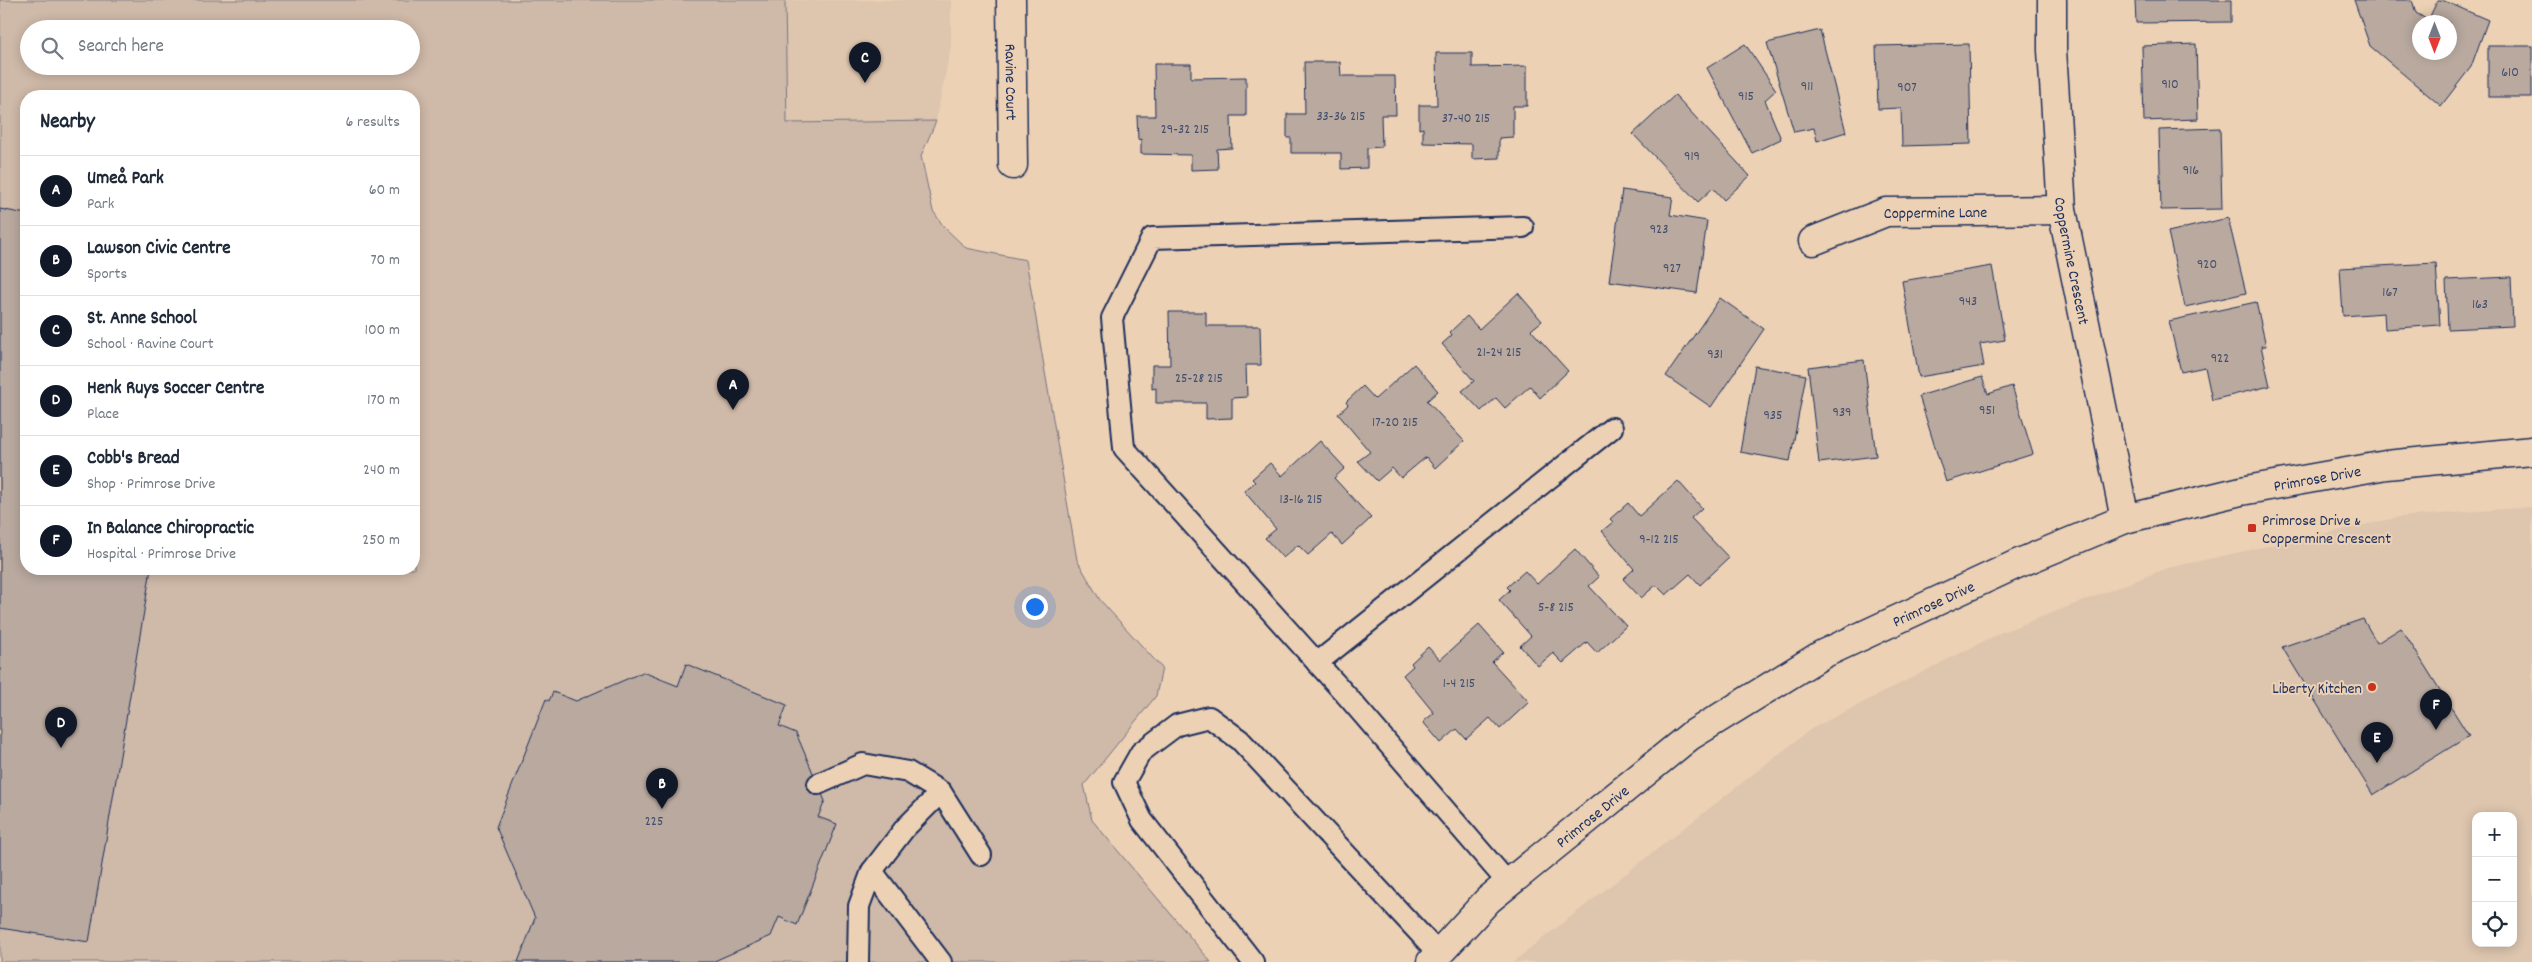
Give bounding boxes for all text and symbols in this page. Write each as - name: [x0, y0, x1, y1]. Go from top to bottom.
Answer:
- north arrow: [2412, 15, 2457, 60]
- search box: [20, 20, 420, 75]
- icon: search: [38, 34, 66, 62]
- text: Search here: [78, 34, 164, 61]
- pin: C: [849, 42, 881, 83]
- street label: Ravine Court: [998, 43, 1021, 121]
- house number: 610: [2501, 63, 2519, 83]
- house number: 910: [2161, 75, 2179, 95]
- house number: 911: [1801, 77, 1813, 97]
- house number: 907: [1897, 78, 1917, 98]
- house number: 915: [1738, 87, 1754, 107]
- house number: 33-36 215: [1316, 107, 1366, 127]
- text: Nearby: [40, 108, 95, 138]
- house number: 37-40 215: [1442, 109, 1490, 129]
- text: 6 results: [345, 111, 400, 134]
- house number: 29-32 215: [1161, 120, 1209, 140]
- house number: 919: [1684, 147, 1700, 167]
- house number: 916: [2183, 161, 2199, 181]
- text: Umeå Park: [87, 166, 164, 193]
- text: A: [52, 179, 60, 202]
- text: 60 m: [369, 179, 400, 202]
- text: Park: [87, 193, 114, 216]
- street label: Coppermine Crescent: [2047, 197, 2094, 327]
- street label: Coppermine Lane: [1884, 202, 1987, 226]
- house number: 923: [1650, 220, 1668, 240]
- text: Lawson Civic Centre: [87, 236, 231, 263]
- text: B: [52, 249, 60, 272]
- text: 70 m: [370, 249, 400, 272]
- house number: 920: [2197, 255, 2217, 275]
- house number: 927: [1663, 259, 1681, 279]
- text: Sports: [87, 263, 127, 286]
- house number: 167: [2382, 283, 2398, 303]
- house number: 943: [1959, 292, 1977, 312]
- house number: 163: [2472, 295, 2488, 315]
- text: St. Anne School: [87, 306, 197, 333]
- text: C: [52, 319, 60, 342]
- text: 100 m: [364, 319, 400, 342]
- text: School · Ravine Court: [87, 333, 214, 356]
- house number: 21-24 215: [1477, 343, 1521, 363]
- house number: 931: [1707, 345, 1723, 365]
- house number: 922: [2211, 349, 2229, 369]
- pin: A: [717, 369, 749, 410]
- house number: 25-28 215: [1175, 369, 1223, 389]
- text: Henk Ruys Soccer Centre: [87, 376, 264, 403]
- text: D: [52, 389, 60, 412]
- text: 170 m: [367, 389, 400, 412]
- house number: 951: [1979, 401, 1995, 421]
- text: Place: [87, 403, 119, 426]
- house number: 939: [1832, 403, 1852, 423]
- house number: 935: [1763, 406, 1783, 426]
- house number: 17-20 215: [1372, 413, 1418, 433]
- text: Cobb's Bread: [87, 446, 180, 473]
- text: E: [52, 459, 60, 482]
- text: 240 m: [363, 459, 400, 482]
- street label: Primrose Drive: [2272, 461, 2363, 499]
- text: Shop · Primrose Drive: [87, 473, 215, 496]
- house number: 13-16 215: [1280, 490, 1322, 510]
- place label: Primrose Drive & Coppermine Crescent: [2262, 510, 2391, 551]
- text: In Balance Chiropractic: [87, 516, 254, 543]
- marker: Primrose Drive & Coppermine Crescent: [2246, 522, 2258, 534]
- text: F: [52, 529, 60, 552]
- text: 250 m: [362, 529, 400, 552]
- house number: 9-12 215: [1639, 530, 1679, 550]
- text: Hospital · Primrose Drive: [87, 543, 236, 566]
- street label: Primrose Drive: [1889, 576, 1979, 634]
- your location: [1022, 594, 1048, 620]
- house number: 5-8 215: [1538, 598, 1574, 618]
- house number: 1-4 215: [1443, 674, 1475, 694]
- place label: Liberty Kitchen: [2272, 678, 2362, 701]
- marker: Liberty Kitchen: [2366, 681, 2378, 693]
- pin: F: [2420, 689, 2452, 730]
- pin: D: [45, 707, 77, 748]
- pin: E: [2361, 722, 2393, 763]
- pin: B: [646, 768, 678, 809]
- street label: Primrose Drive: [1552, 781, 1635, 854]
- house number: 225: [645, 812, 663, 832]
- map controls: [2472, 812, 2517, 947]
- button: +: [2472, 812, 2517, 857]
- button: −: [2472, 857, 2517, 902]
- button: locate: [2472, 902, 2517, 947]

